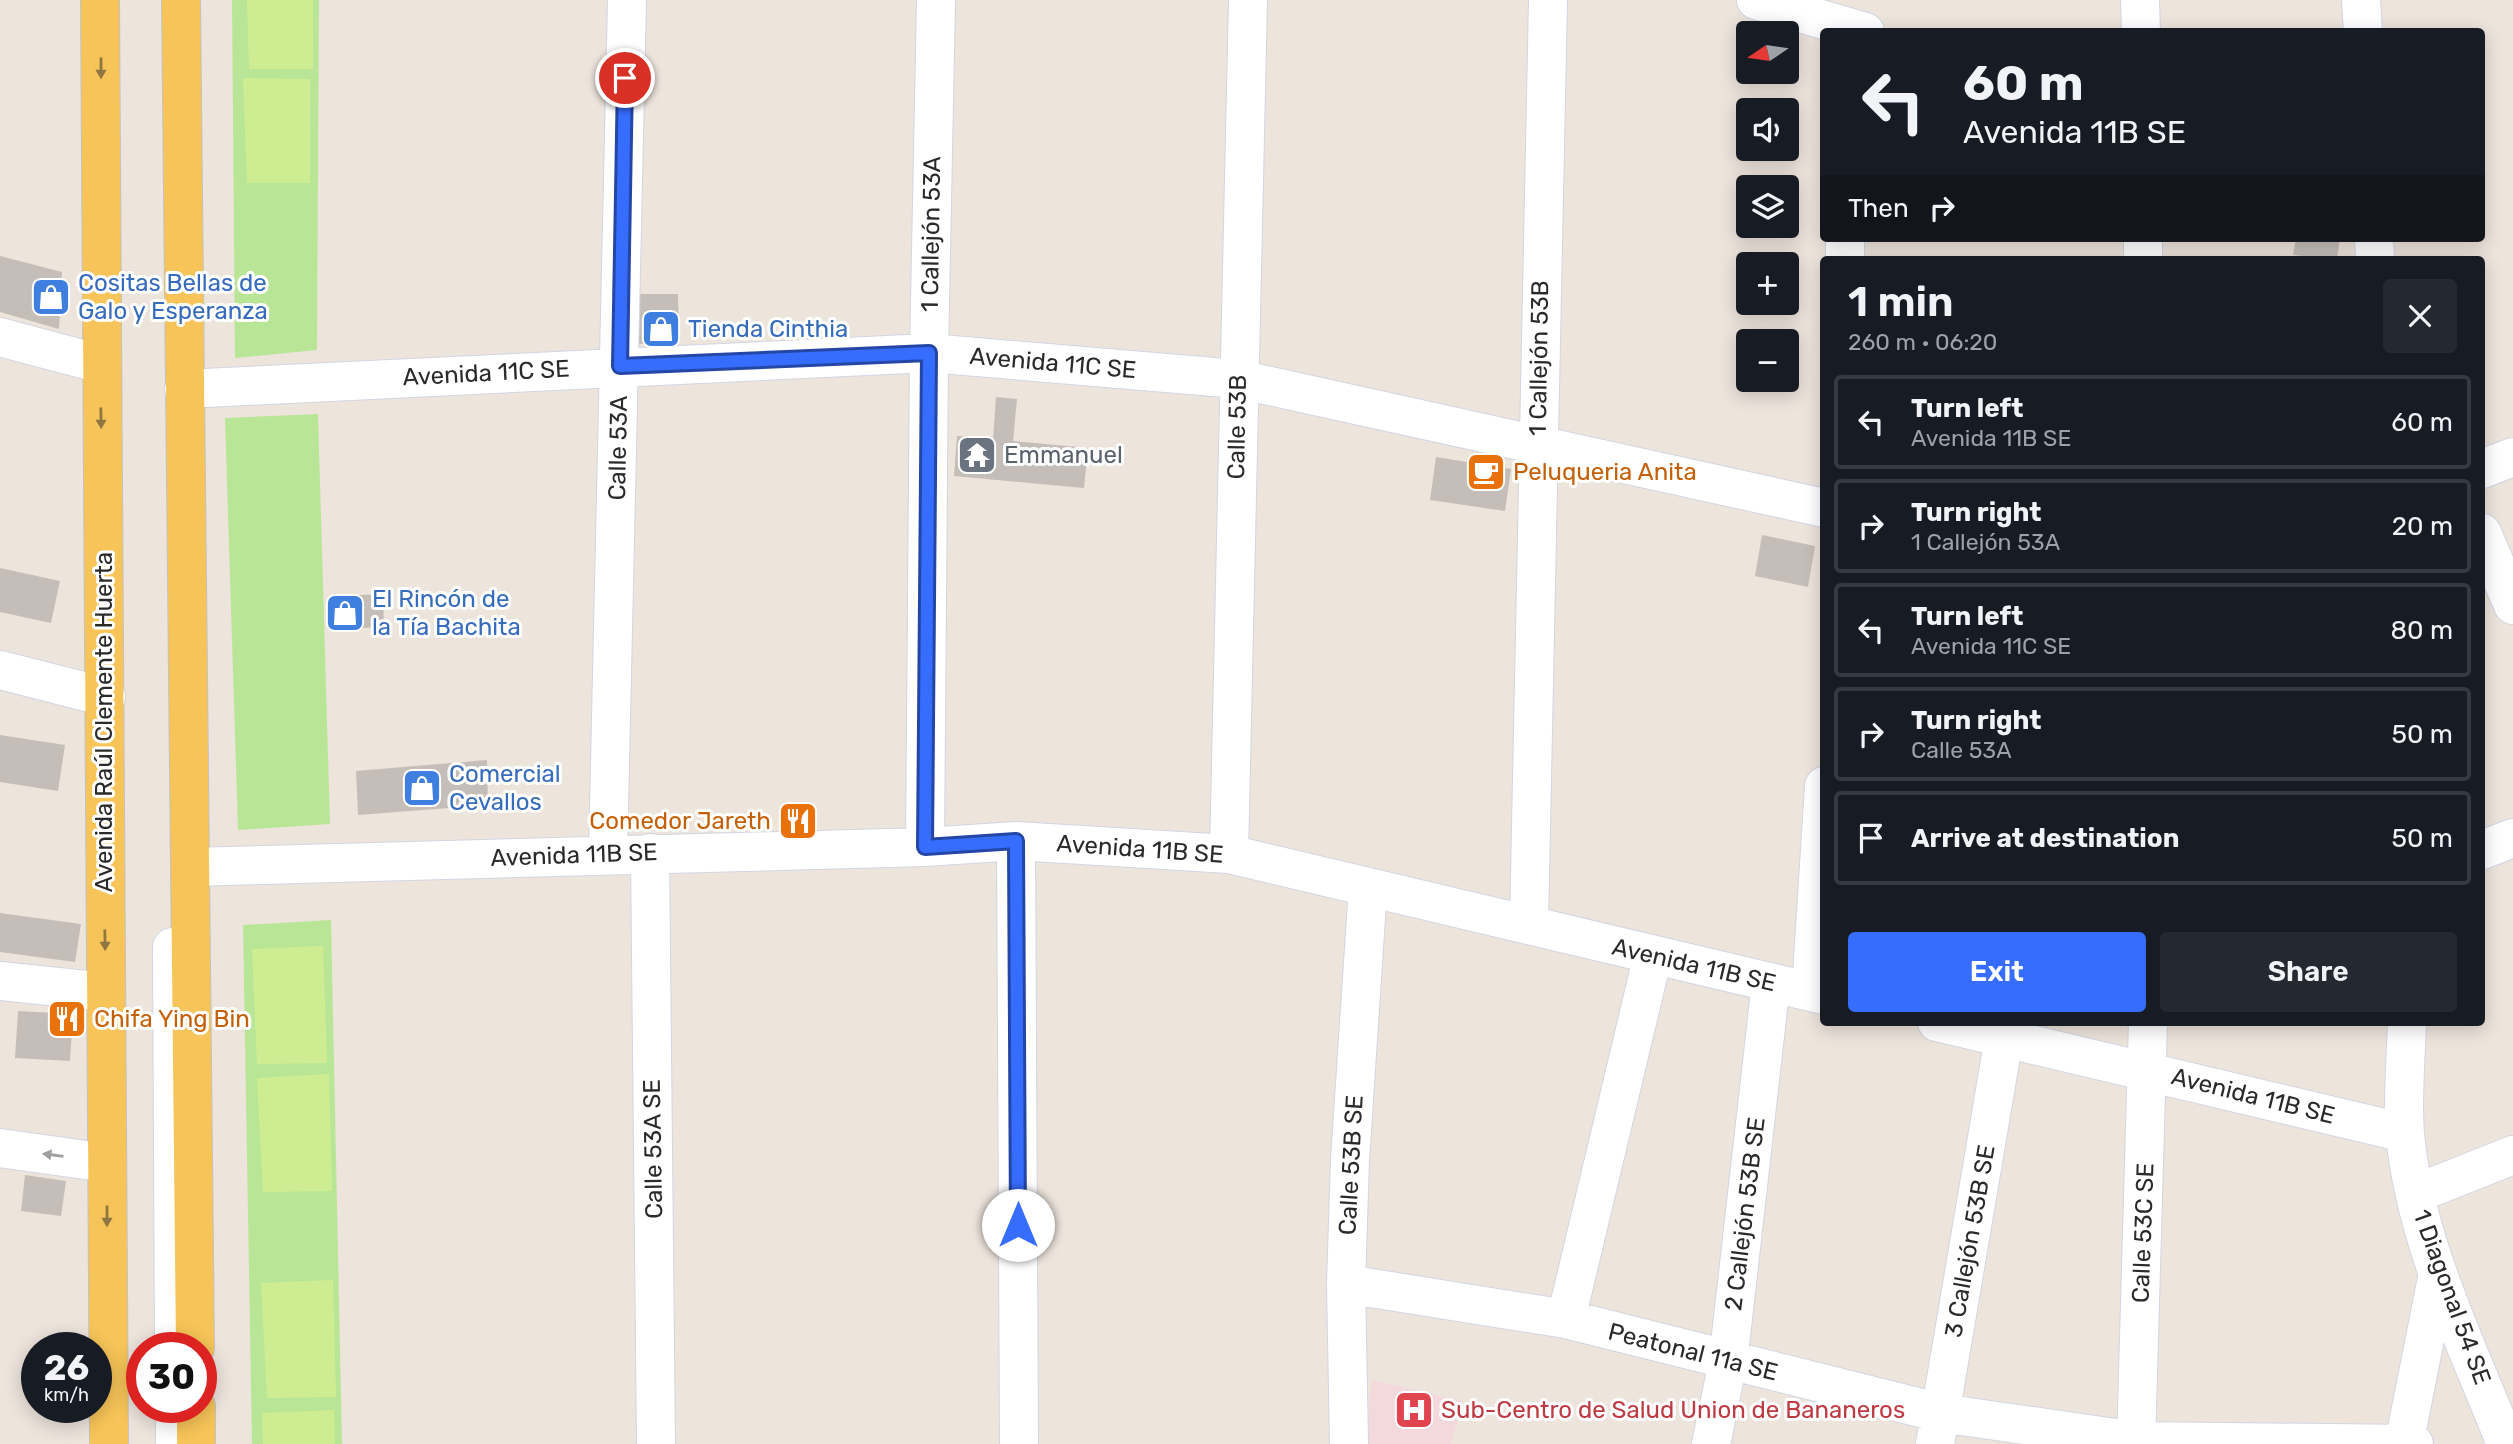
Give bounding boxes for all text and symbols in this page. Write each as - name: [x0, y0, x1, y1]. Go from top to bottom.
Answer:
- north arrow: [1736, 21, 1799, 84]
- map controls: [1736, 21, 1799, 392]
- pin: [595, 48, 655, 108]
- text: 60 m: [1963, 54, 2084, 112]
- icon: left: [1848, 56, 1939, 147]
- one-way arrow: [95, 57, 107, 79]
- icon: arrive: [606, 59, 644, 97]
- button: sound: [1736, 98, 1799, 161]
- text: Avenida 11B SE: [1963, 113, 2186, 151]
- street label: 1 Callejón 53A: [916, 156, 946, 312]
- button: layers: [1736, 175, 1799, 238]
- icon: right: [1923, 189, 1961, 227]
- text: Then: [1848, 193, 1909, 224]
- button: +: [1736, 252, 1799, 315]
- place label: Cositas Bellas de Galo y Esperanza: [78, 269, 268, 325]
- shop icon: Cositas Bellas de Galo y Esperanza: [30, 276, 72, 318]
- text: 1 min: [1848, 277, 1954, 327]
- button: close: [2383, 279, 2457, 353]
- street label: 1 Callejón 53B: [1524, 280, 1554, 436]
- shop icon: Tienda Cinthia: [640, 308, 682, 350]
- place label: Tienda Cinthia: [688, 315, 848, 343]
- text: 260 m · 06:20: [1848, 328, 1997, 356]
- button: −: [1736, 329, 1799, 392]
- street label: Avenida 11C SE: [968, 342, 1138, 384]
- street label: Avenida 11C SE: [402, 355, 570, 391]
- street label: Calle 53B: [1222, 374, 1252, 480]
- text: Turn left: [1911, 393, 2023, 424]
- street label: Calle 53A: [603, 395, 633, 501]
- icon: left: [1852, 403, 1890, 441]
- one-way arrow: [95, 407, 107, 429]
- text: 60 m: [2391, 407, 2453, 438]
- text: Avenida 11B SE: [1911, 424, 2071, 452]
- temple icon: Emmanuel: [956, 434, 998, 476]
- place label: Emmanuel: [1004, 441, 1123, 469]
- cafe icon: Peluqueria Anita: [1465, 451, 1507, 493]
- place label: Peluqueria Anita: [1513, 458, 1697, 486]
- text: Turn right: [1911, 497, 2041, 528]
- icon: right: [1852, 507, 1890, 545]
- text: 20 m: [2392, 511, 2453, 542]
- text: 1 Callejón 53A: [1911, 528, 2060, 556]
- street label: Avenida Raúl Clemente Huerta: [90, 552, 118, 892]
- place label: El Rincón de la Tía Bachita: [372, 585, 521, 641]
- shop icon: El Rincón de la Tía Bachita: [324, 592, 366, 634]
- text: Turn left: [1911, 601, 2023, 632]
- icon: left: [1852, 611, 1890, 649]
- text: 80 m: [2390, 615, 2453, 646]
- text: Avenida 11C SE: [1911, 632, 2071, 660]
- text: Turn right: [1911, 705, 2041, 736]
- icon: right: [1852, 715, 1890, 753]
- text: 50 m: [2392, 719, 2453, 750]
- text: Calle 53A: [1911, 736, 2012, 764]
- place label: Comercial Cevallos: [449, 760, 561, 816]
- shop icon: Comercial Cevallos: [401, 767, 443, 809]
- restaurant icon: Comedor Jareth: [777, 800, 819, 842]
- place label: Comedor Jareth: [589, 807, 771, 835]
- icon: arrive: [1852, 819, 1890, 857]
- text: Arrive at destination: [1911, 823, 2179, 854]
- text: 50 m: [2392, 823, 2453, 854]
- street label: Avenida 11B SE: [1056, 829, 1224, 869]
- street label: Avenida 11B SE: [490, 838, 658, 872]
- one-way arrow: [100, 929, 111, 951]
- button: Exit: [1848, 932, 2146, 1012]
- button: Share: [2160, 932, 2457, 1012]
- street label: Avenida 11B SE: [1609, 933, 1779, 997]
- restaurant icon: Chifa Ying Bin: [46, 998, 88, 1040]
- place label: Chifa Ying Bin: [94, 1005, 250, 1033]
- street label: Avenida 11B SE: [2168, 1062, 2338, 1130]
- street label: Calle 53A SE: [638, 1079, 668, 1219]
- street label: Calle 53B SE: [1333, 1094, 1369, 1236]
- street label: 2 Callejón 53B SE: [1719, 1116, 1771, 1312]
- street label: 3 Callejón 53B SE: [1939, 1143, 2001, 1339]
- one-way arrow: [42, 1150, 64, 1161]
- street label: Calle 53C SE: [2127, 1162, 2159, 1304]
- position arrow: [981, 1188, 1055, 1262]
- one-way arrow: [101, 1205, 113, 1227]
- street label: 1 Diagonal 54 SE: [2407, 1206, 2497, 1388]
- street label: Peatonal 11a SE: [1605, 1317, 1781, 1387]
- speed limit sign: 30: [126, 1332, 217, 1423]
- text: 26: [44, 1347, 89, 1389]
- text: km/h: [44, 1384, 89, 1406]
- hospital icon: Sub-Centro de Salud Union de Bananeros: [1393, 1389, 1435, 1431]
- place label: Sub-Centro de Salud Union de Bananeros: [1441, 1396, 1905, 1424]

